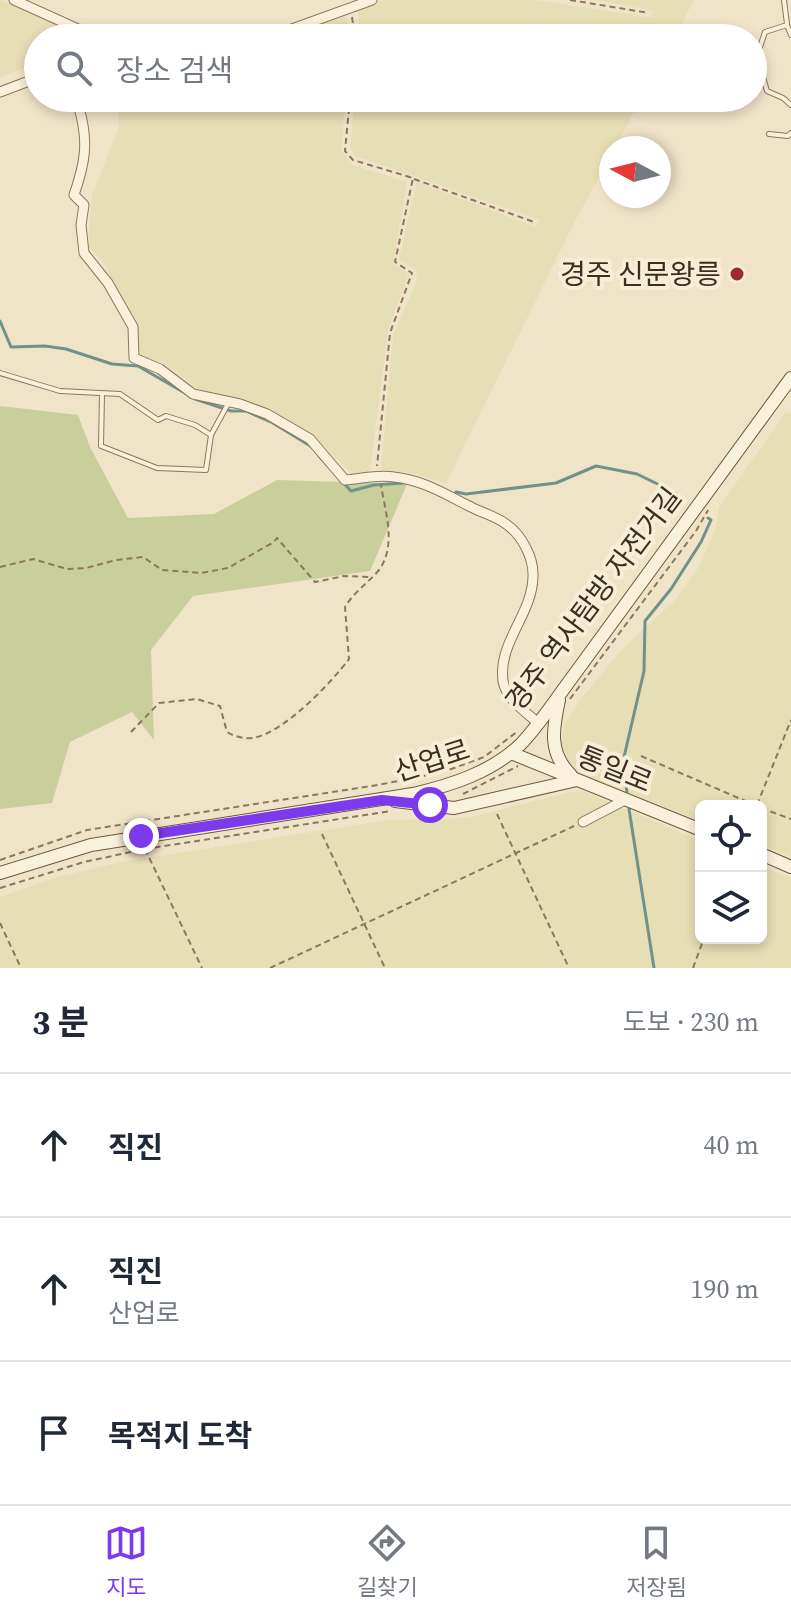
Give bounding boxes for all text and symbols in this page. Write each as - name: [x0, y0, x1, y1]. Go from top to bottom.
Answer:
- search box: [24, 24, 767, 112]
- icon: search: [52, 46, 96, 90]
- text: 장소 검색: [116, 50, 233, 91]
- north arrow: [599, 136, 671, 208]
- place label: 경주 신문왕릉: [560, 255, 721, 293]
- marker: 경주 신문왕릉: [728, 265, 746, 283]
- street label: 경주 역사탐방 자전거길: [496, 479, 690, 719]
- street label: 산업로: [389, 730, 475, 790]
- street label: 통일로: [572, 737, 658, 801]
- route start: [412, 787, 448, 823]
- map controls: [695, 800, 767, 944]
- button: locate: [695, 800, 767, 872]
- route end: [123, 818, 159, 854]
- button: layers: [695, 872, 767, 944]
- text: 3 분: [32, 999, 89, 1045]
- text: 도보 · 230 m: [623, 1004, 759, 1040]
- icon: ahead: [32, 1123, 76, 1167]
- text: 직진: [108, 1127, 163, 1168]
- text: 40 m: [704, 1127, 759, 1163]
- text: 직진: [108, 1251, 163, 1292]
- icon: ahead: [32, 1267, 76, 1311]
- text: 190 m: [691, 1271, 759, 1307]
- text: 산업로: [108, 1295, 180, 1331]
- icon: arrive: [32, 1411, 76, 1455]
- text: 목적지 도착: [108, 1415, 252, 1456]
- tab: 지도: [104, 1521, 148, 1602]
- tab: 길찾기: [357, 1521, 417, 1602]
- tab: 저장됨: [626, 1521, 687, 1602]

